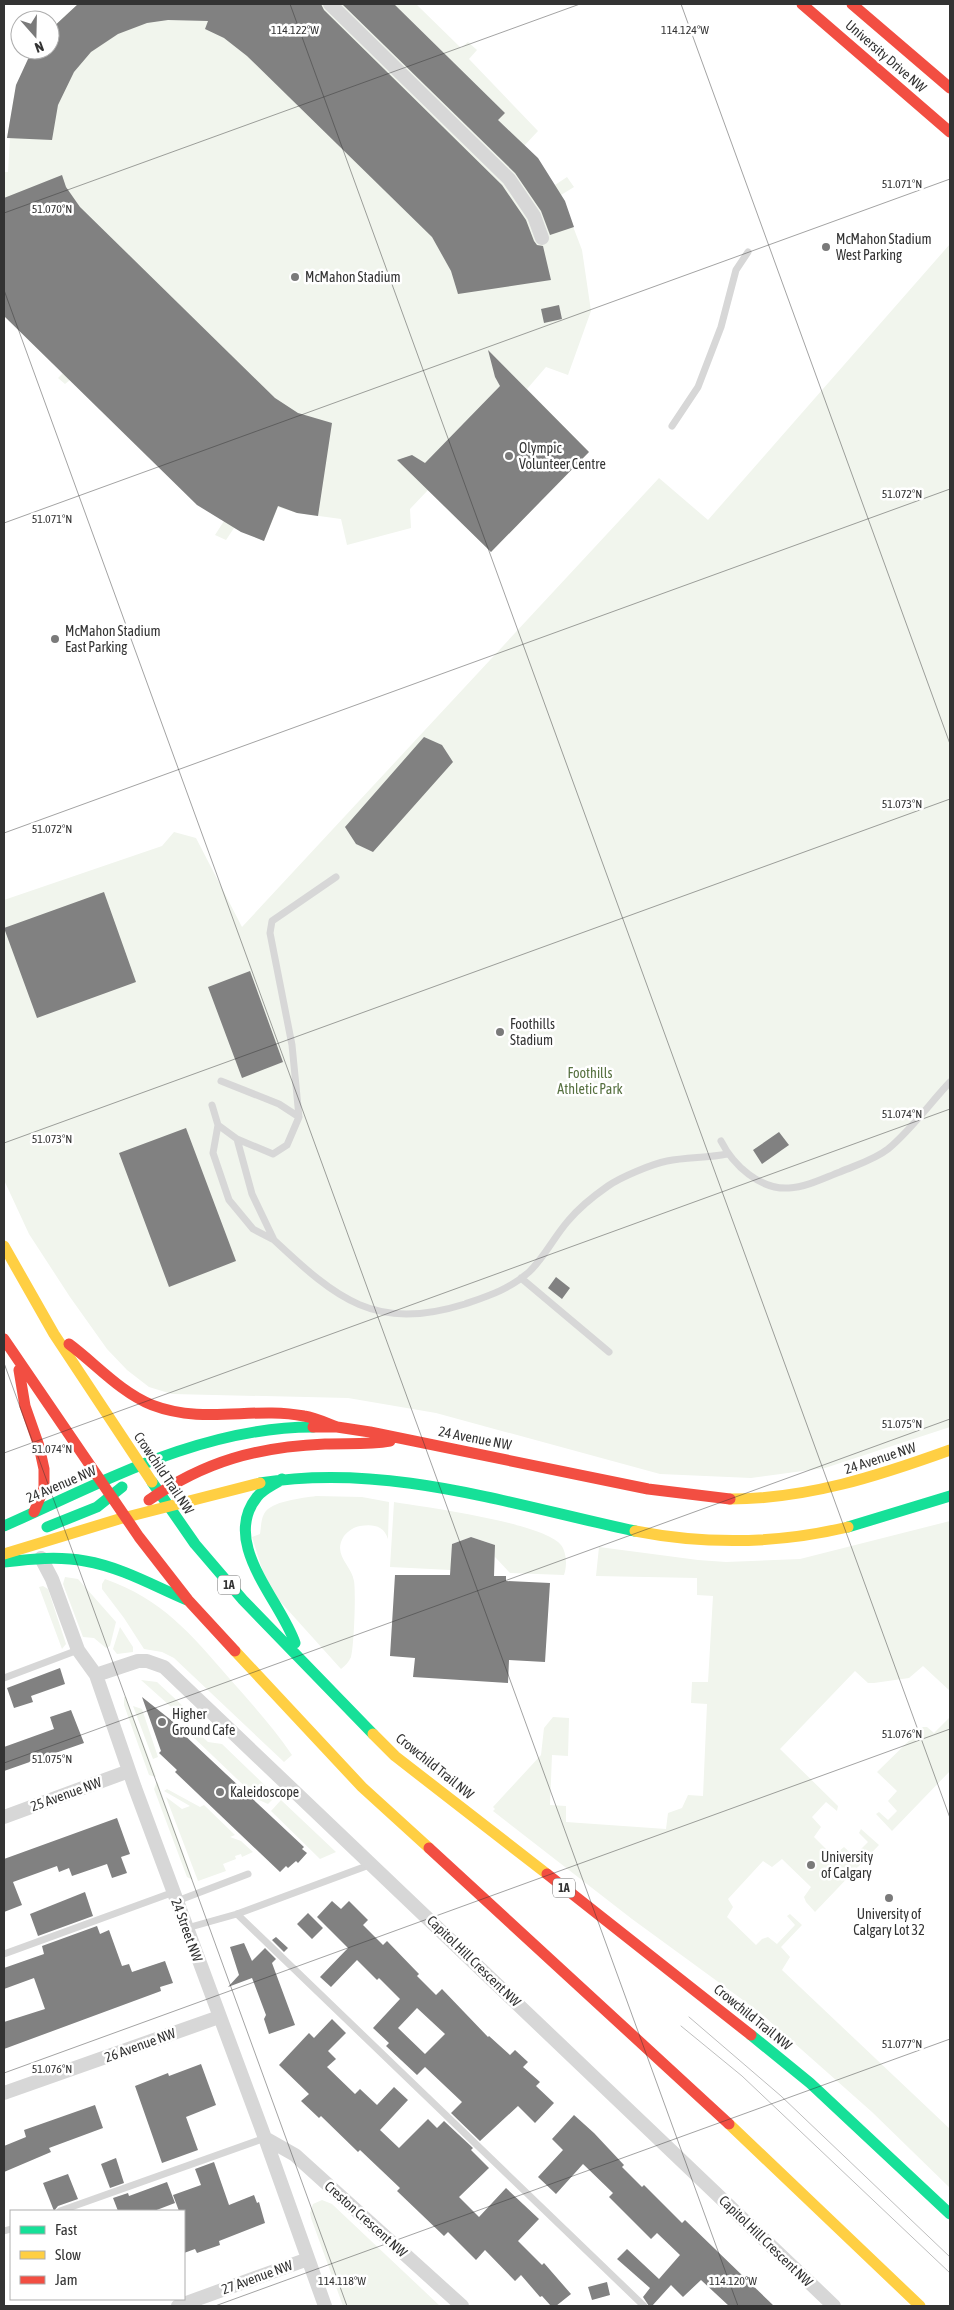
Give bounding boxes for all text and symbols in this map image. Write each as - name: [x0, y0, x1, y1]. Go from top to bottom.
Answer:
- north arrow: [10, 10, 60, 60]
- street label: University Drive NW: [842, 17, 930, 96]
- text: 114.122°W: [271, 23, 319, 37]
- text: 114.124°W: [661, 23, 709, 37]
- text: N: [33, 38, 46, 56]
- text: 51.071°N: [882, 177, 922, 191]
- text: 51.070°N: [32, 202, 72, 216]
- place label: McMahon Stadium West Parking: [836, 231, 932, 263]
- marker: McMahon Stadium West Parking: [820, 241, 832, 253]
- place label: McMahon Stadium: [305, 269, 401, 285]
- marker: McMahon Stadium: [289, 271, 301, 283]
- place label: Olympic Volunteer Centre: [519, 440, 606, 472]
- marker: Olympic Volunteer Centre: [503, 450, 515, 462]
- text: 51.072°N: [882, 487, 922, 501]
- text: 51.071°N: [32, 512, 72, 526]
- place label: McMahon Stadium East Parking: [65, 623, 161, 655]
- marker: McMahon Stadium East Parking: [49, 633, 61, 645]
- text: 51.073°N: [882, 797, 922, 811]
- text: 51.072°N: [32, 822, 72, 836]
- place label: Foothills Stadium: [510, 1016, 555, 1048]
- marker: Foothills Stadium: [494, 1026, 506, 1038]
- park label: Foothills Athletic Park: [557, 1065, 623, 1097]
- text: 51.074°N: [882, 1107, 922, 1121]
- text: 51.073°N: [32, 1132, 72, 1146]
- text: 51.075°N: [882, 1417, 922, 1431]
- street label: 24 Avenue NW: [437, 1423, 514, 1453]
- street label: Crowchild Trail NW: [131, 1429, 198, 1518]
- street label: 24 Avenue NW: [842, 1439, 919, 1477]
- text: 51.074°N: [32, 1442, 72, 1456]
- street label: 24 Avenue NW: [24, 1462, 99, 1506]
- road number: 1A: [218, 1576, 240, 1594]
- place label: Higher Ground Cafe: [172, 1706, 235, 1738]
- marker: Higher Ground Cafe: [156, 1716, 168, 1728]
- text: 51.076°N: [882, 1727, 922, 1741]
- street label: Crowchild Trail NW: [393, 1730, 478, 1803]
- text: 51.075°N: [32, 1752, 72, 1766]
- street label: 25 Avenue NW: [28, 1774, 104, 1814]
- place label: Kaleidoscope: [230, 1784, 299, 1800]
- marker: Kaleidoscope: [214, 1786, 226, 1798]
- place label: University of Calgary: [821, 1849, 874, 1881]
- marker: University of Calgary: [805, 1859, 817, 1871]
- road number: 1A: [553, 1879, 575, 1898]
- marker: University of Calgary Lot 32: [883, 1892, 895, 1904]
- street label: 24 Street NW: [168, 1896, 206, 1965]
- place label: University of Calgary Lot 32: [853, 1906, 925, 1938]
- street label: Capitol Hill Crescent NW: [424, 1912, 525, 2010]
- street label: Crowchild Trail NW: [711, 1981, 796, 2054]
- street label: 26 Avenue NW: [102, 2025, 178, 2065]
- text: 51.077°N: [882, 2037, 922, 2051]
- text: 51.076°N: [32, 2062, 72, 2076]
- street label: Creston Crescent NW: [322, 2178, 411, 2261]
- street label: Capitol Hill Crescent NW: [716, 2192, 817, 2290]
- legend: [10, 2210, 185, 2300]
- text: Fast: [55, 2221, 77, 2238]
- text: Slow: [55, 2246, 81, 2263]
- street label: 27 Avenue NW: [219, 2257, 295, 2297]
- text: Jam: [55, 2271, 78, 2288]
- text: 114.118°W: [318, 2274, 366, 2288]
- text: 114.120°W: [709, 2274, 757, 2288]

